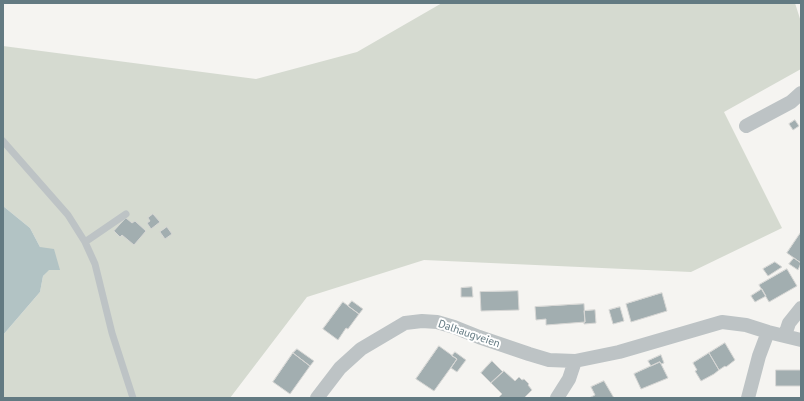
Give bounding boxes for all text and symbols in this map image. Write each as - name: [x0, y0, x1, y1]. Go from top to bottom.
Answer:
- street label: Dalhaugveien: [436, 317, 502, 351]

